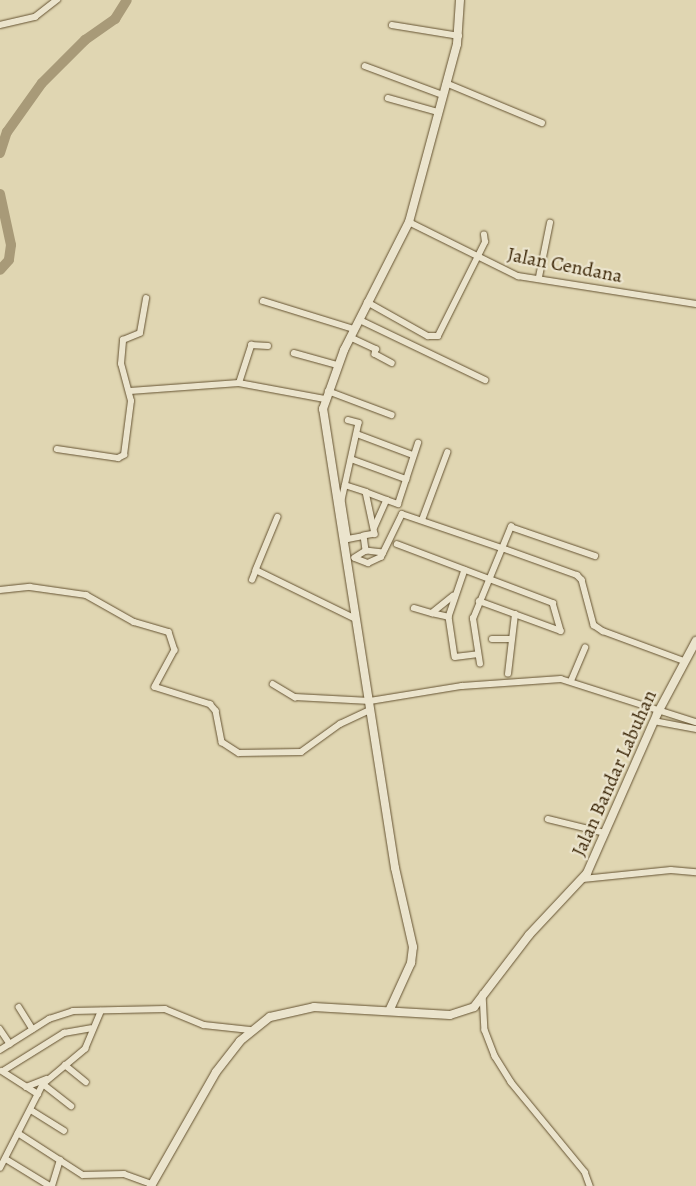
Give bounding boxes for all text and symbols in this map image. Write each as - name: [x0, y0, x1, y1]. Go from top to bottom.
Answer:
- street label: Jalan Cendana: [505, 242, 625, 288]
- street label: Jalan Bandar Labuhan: [566, 686, 662, 860]

